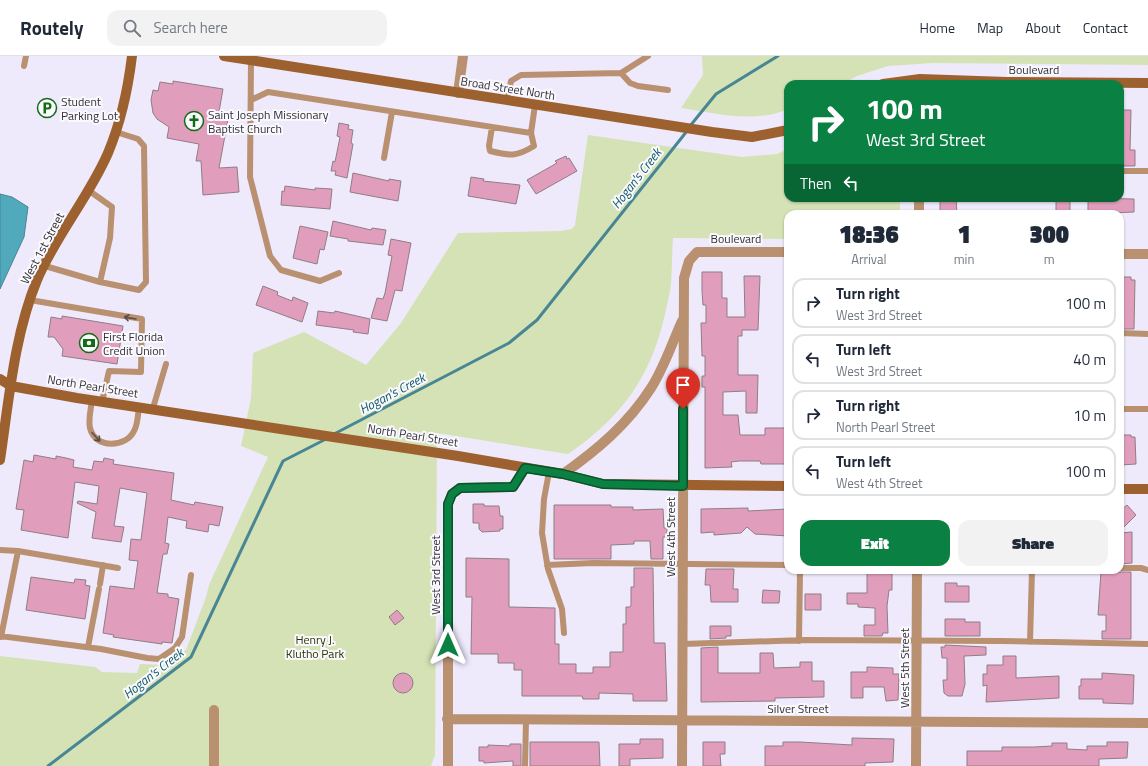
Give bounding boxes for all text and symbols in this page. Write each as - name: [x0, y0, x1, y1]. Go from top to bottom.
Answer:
- search box: [107, 10, 387, 46]
- text: Routely: [20, 13, 83, 42]
- text: Search here: [153, 16, 228, 39]
- icon: search: [121, 17, 143, 39]
- text: Home: [920, 17, 955, 38]
- text: Map: [977, 17, 1003, 38]
- text: About: [1025, 17, 1061, 38]
- text: Contact: [1083, 17, 1128, 38]
- street label: Boulevard: [1009, 60, 1059, 79]
- street label: Broad Street North: [459, 71, 557, 105]
- text: 100 m: [866, 87, 943, 130]
- place label: Student Parking Lot: [61, 92, 119, 125]
- icon: right: [800, 96, 852, 148]
- parking icon: Student Parking Lot: [36, 97, 58, 119]
- place label: Saint Joseph Missionary Baptist Church: [208, 105, 329, 138]
- church icon: Saint Joseph Missionary Baptist Church: [183, 110, 205, 132]
- text: West 3rd Street: [866, 126, 985, 153]
- water label: Hogan's Creek: [606, 142, 667, 213]
- text: Then: [800, 172, 832, 195]
- icon: left: [840, 172, 862, 194]
- street label: West 1st Street: [15, 208, 69, 287]
- text: 18:36: [839, 216, 899, 252]
- text: 1: [957, 216, 971, 252]
- text: 300: [1029, 216, 1069, 252]
- street label: Boulevard: [711, 229, 761, 248]
- text: Arrival: [851, 249, 886, 269]
- text: min: [954, 249, 974, 269]
- text: m: [1044, 249, 1055, 269]
- text: Turn right: [836, 282, 900, 305]
- icon: right: [802, 292, 824, 314]
- text: 100 m: [1065, 292, 1106, 315]
- text: West 3rd Street: [836, 305, 922, 325]
- one-way arrow: [124, 313, 137, 321]
- place label: First Florida Credit Union: [103, 327, 165, 360]
- bank icon: First Florida Credit Union: [78, 332, 100, 354]
- text: Turn left: [836, 338, 891, 361]
- icon: left: [802, 348, 824, 370]
- text: 40 m: [1073, 348, 1106, 371]
- text: West 3rd Street: [836, 361, 922, 381]
- water label: Hogan's Creek: [355, 366, 430, 419]
- pin: [666, 368, 700, 409]
- street label: North Pearl Street: [46, 369, 140, 403]
- icon: arrive: [672, 374, 694, 396]
- text: Turn right: [836, 394, 900, 417]
- icon: right: [802, 404, 824, 426]
- text: 10 m: [1073, 404, 1106, 427]
- text: North Pearl Street: [836, 417, 935, 437]
- street label: North Pearl Street: [366, 418, 460, 452]
- one-way arrow: [92, 431, 101, 442]
- text: Turn left: [836, 450, 891, 473]
- icon: left: [802, 460, 824, 482]
- text: 100 m: [1065, 460, 1106, 483]
- text: West 4th Street: [836, 473, 923, 493]
- street label: West 4th Street: [661, 496, 680, 577]
- button: Exit: [800, 520, 950, 566]
- button: Share: [958, 520, 1108, 566]
- street label: West 3rd Street: [426, 534, 445, 615]
- position arrow: [427, 624, 469, 666]
- street label: West 5th Street: [895, 627, 914, 708]
- park label: Henry J. Klutho Park: [286, 630, 345, 663]
- water label: Hogan's Creek: [118, 642, 189, 703]
- street label: Silver Street: [767, 699, 829, 718]

